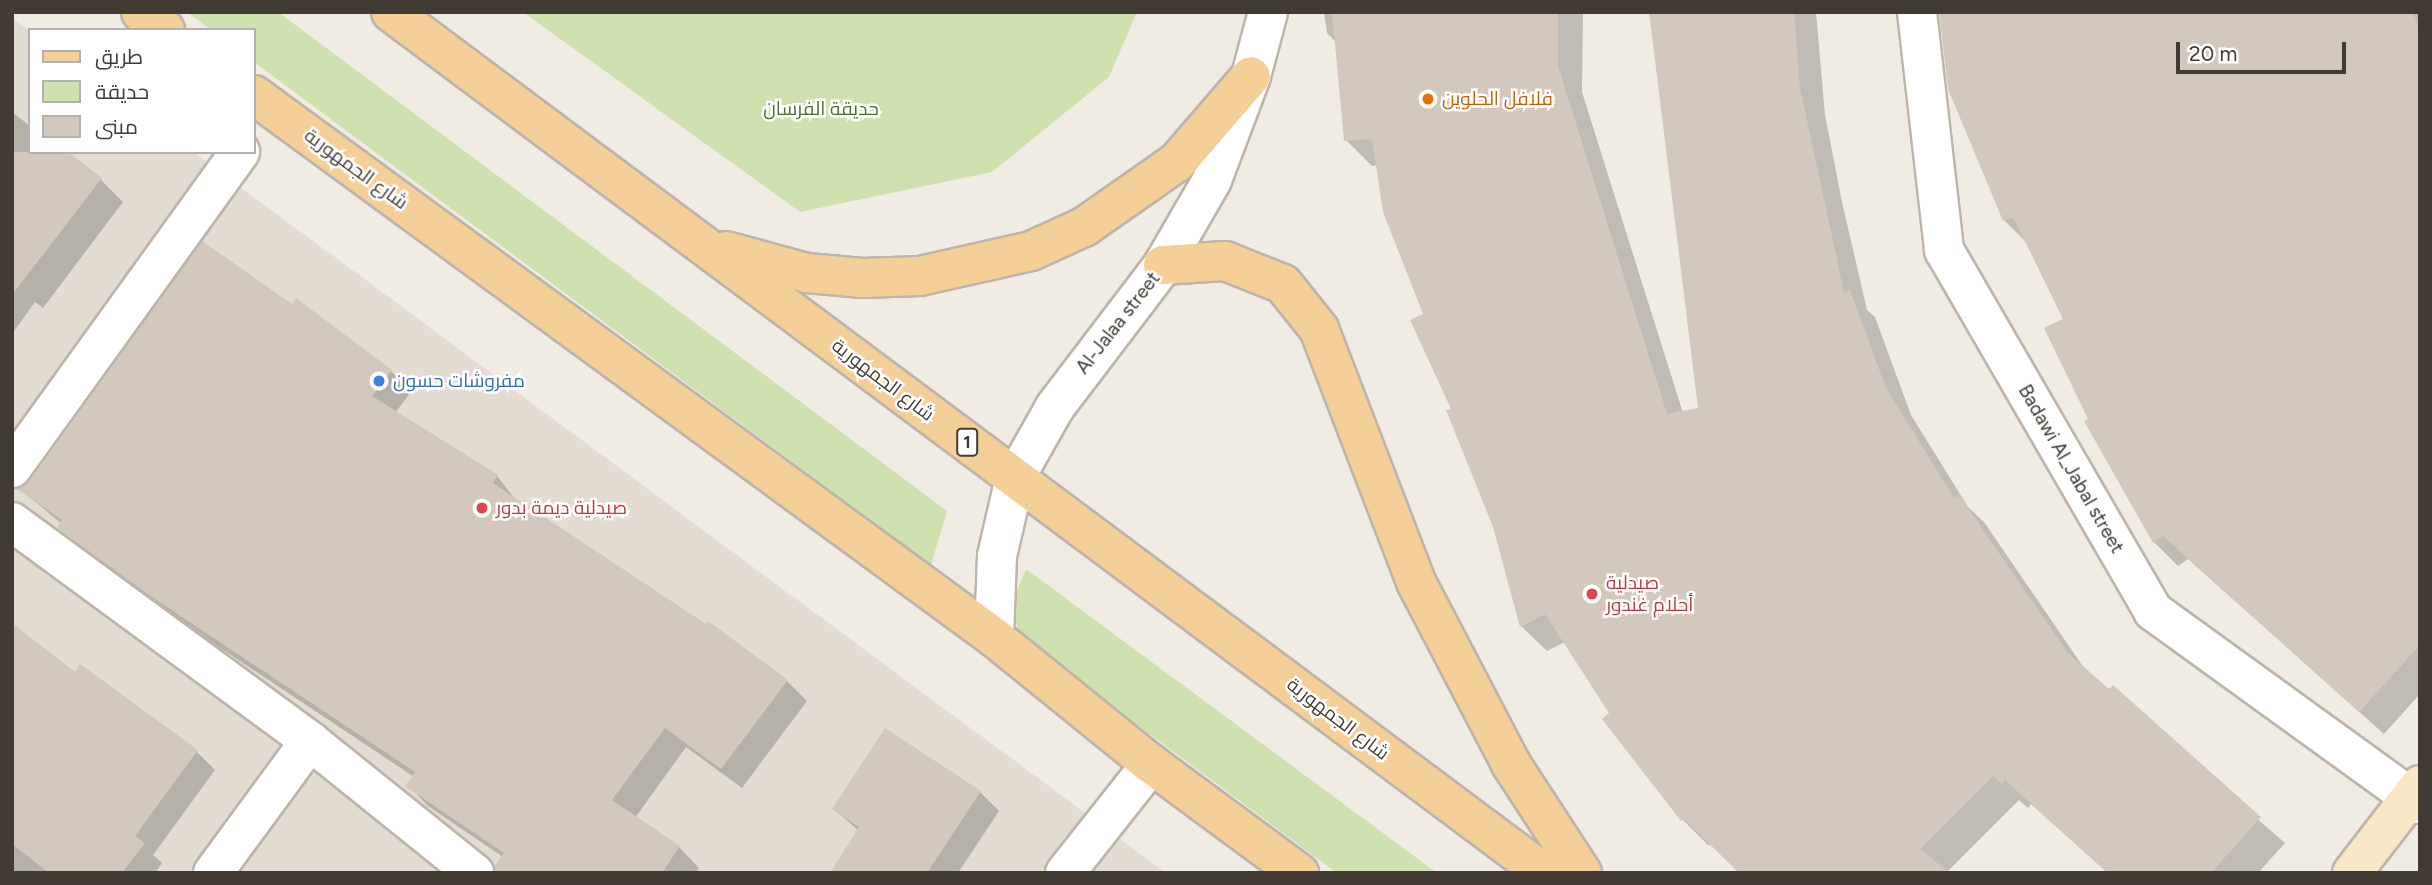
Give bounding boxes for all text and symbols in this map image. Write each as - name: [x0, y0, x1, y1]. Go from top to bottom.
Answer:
- legend: [28, 28, 256, 154]
- scale bar: [2180, 28, 2350, 72]
- text: 20 m: [2189, 41, 2237, 66]
- text: طريق: [95, 44, 143, 69]
- text: حديقة: [95, 79, 149, 104]
- place label: فلافل الحلوين: [1442, 88, 1553, 110]
- marker: فلافل الحلوين: [1420, 91, 1436, 107]
- park label: حديقة الفرسان: [763, 98, 879, 120]
- text: مبنى: [95, 114, 138, 139]
- street label: شارع الجمهورية: [300, 124, 412, 214]
- street label: Al-Jalaa street: [1071, 267, 1165, 379]
- street label: شارع الجمهورية: [827, 334, 939, 426]
- place label: مفروشات حسون: [393, 370, 525, 392]
- marker: مفروشات حسون: [371, 373, 387, 389]
- street label: Badawi Al_Jabal street: [2013, 381, 2129, 557]
- road number: 1: [955, 428, 979, 457]
- place label: صيدلية ديمة بدور: [496, 497, 627, 519]
- marker: صيدلية ديمة بدور: [474, 500, 490, 516]
- place label: صيدلية أحلام غندور: [1606, 572, 1693, 616]
- marker: صيدلية أحلام غندور: [1584, 586, 1600, 602]
- street label: شارع الجمهورية: [1282, 673, 1394, 765]

